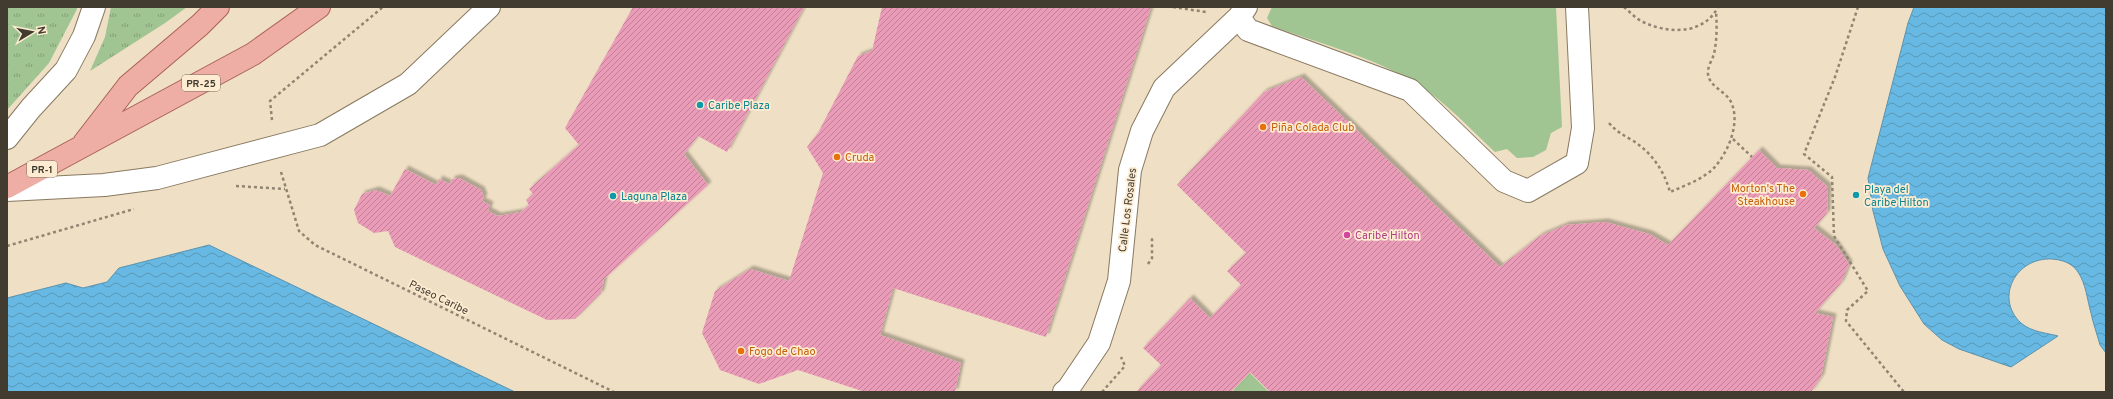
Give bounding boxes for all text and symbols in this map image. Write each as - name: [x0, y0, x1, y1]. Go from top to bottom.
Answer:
- north arrow: [12, 12, 52, 52]
- text: N: [33, 25, 48, 36]
- road number: PR-25: [182, 75, 220, 91]
- place label: Caribe Plaza: [708, 99, 770, 113]
- marker: Caribe Plaza: [695, 100, 705, 110]
- place label: Piña Colada Club: [1271, 121, 1354, 135]
- marker: Piña Colada Club: [1258, 122, 1268, 132]
- place label: Cruda: [845, 151, 875, 165]
- marker: Cruda: [832, 152, 842, 162]
- road number: PR-1: [27, 161, 57, 177]
- street label: Calle Los Rosales: [1116, 167, 1140, 253]
- place label: Morton's The Steakhouse: [1731, 182, 1795, 209]
- place label: Playa del Caribe Hilton: [1864, 183, 1929, 210]
- marker: Morton's The Steakhouse: [1798, 189, 1808, 199]
- place label: Laguna Plaza: [621, 190, 687, 204]
- marker: Playa del Caribe Hilton: [1851, 190, 1861, 200]
- marker: Laguna Plaza: [608, 191, 618, 201]
- place label: Caribe Hilton: [1355, 229, 1420, 243]
- marker: Caribe Hilton: [1342, 230, 1352, 240]
- street label: Paseo Caribe: [406, 277, 471, 318]
- place label: Fogo de Chao: [749, 345, 816, 359]
- marker: Fogo de Chao: [736, 346, 746, 356]

